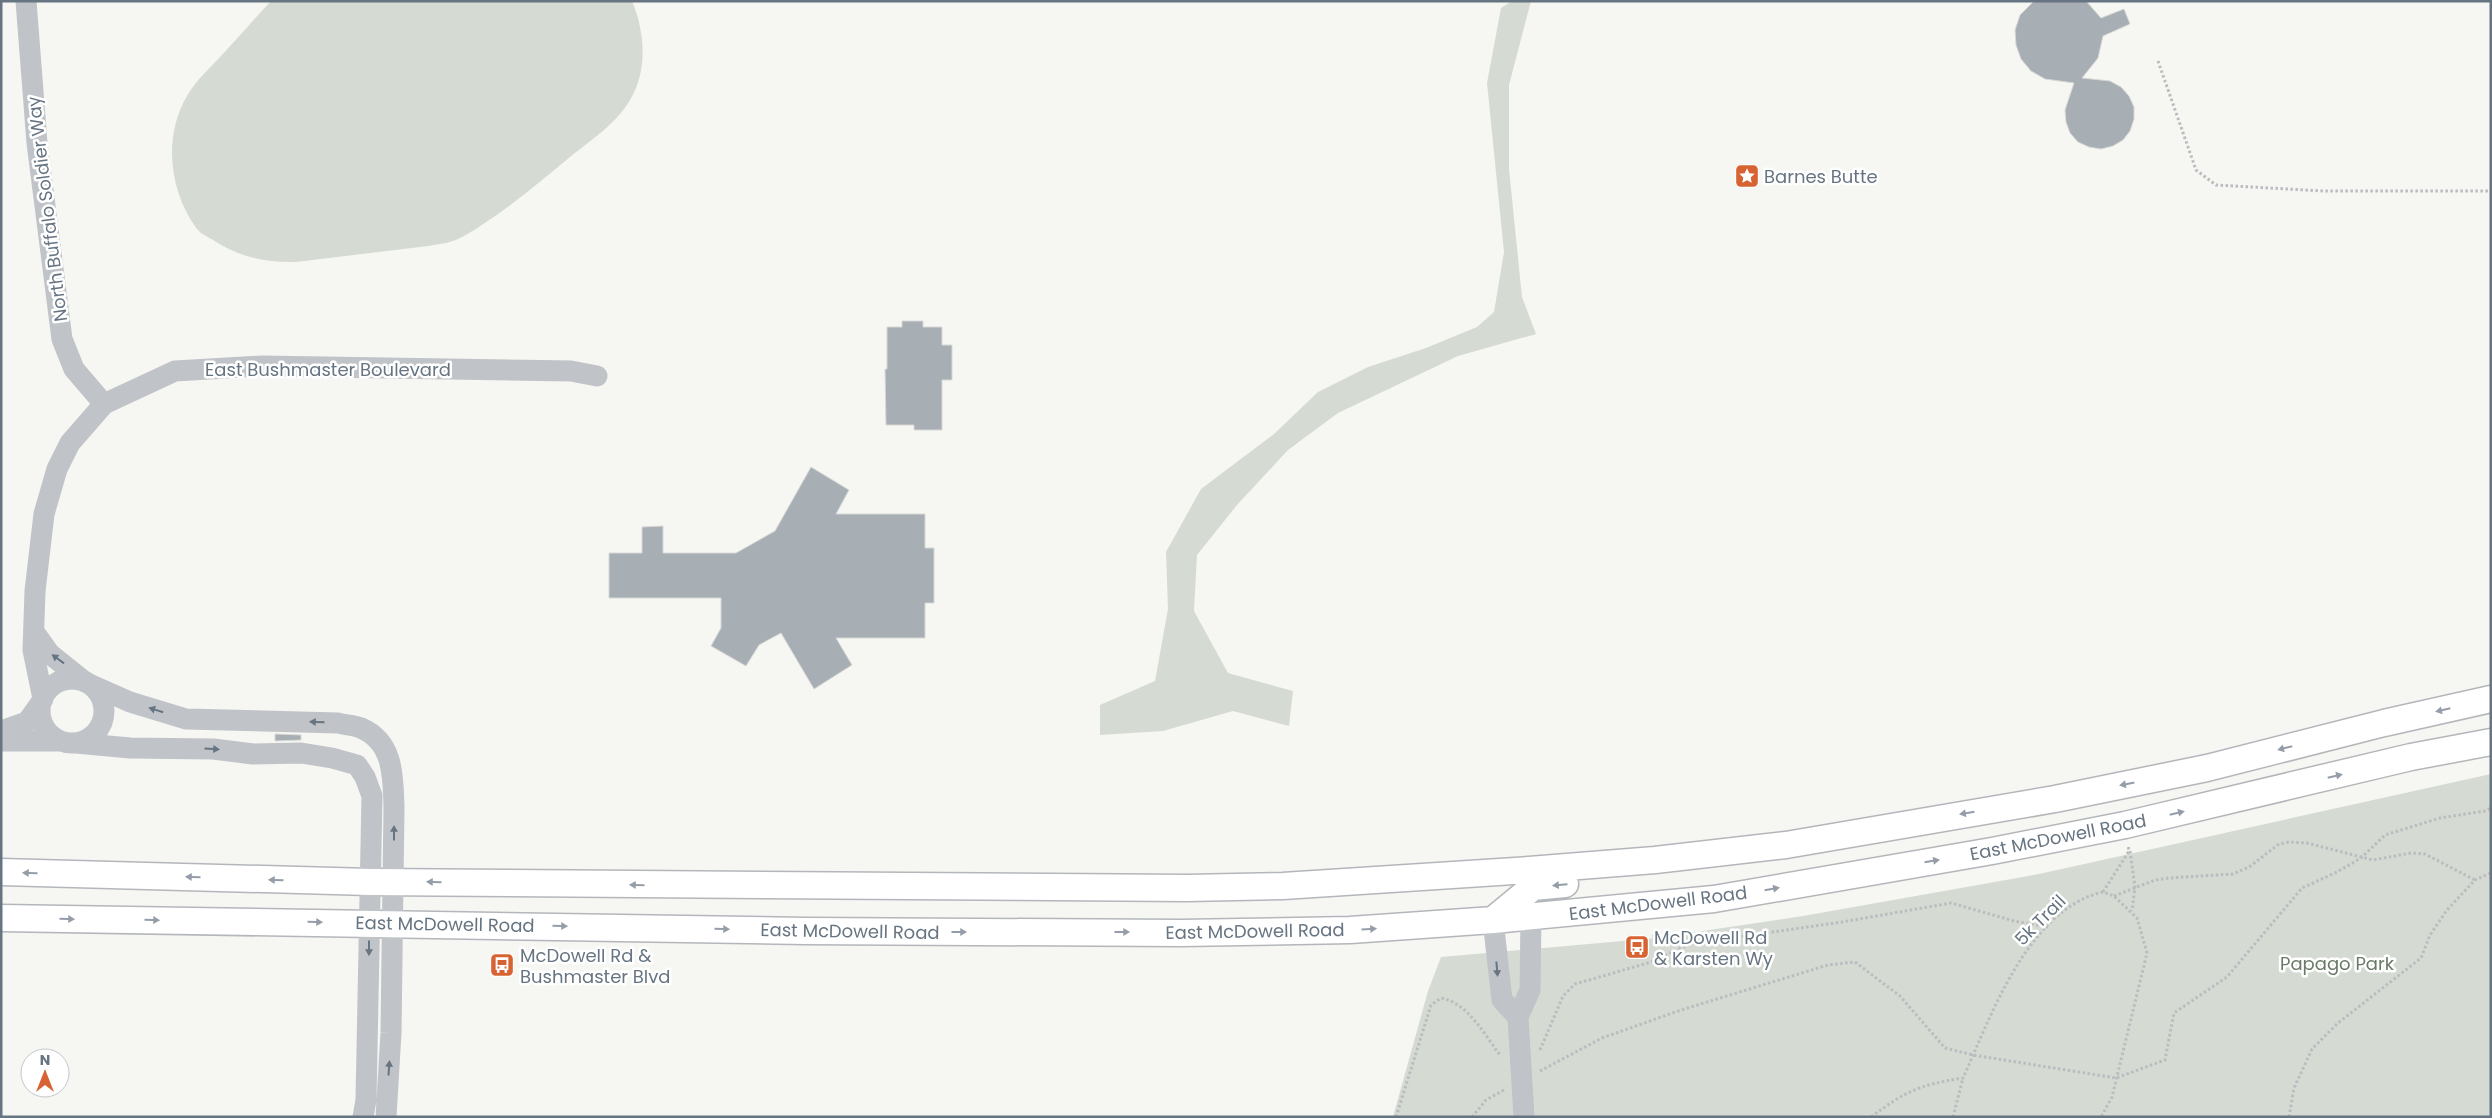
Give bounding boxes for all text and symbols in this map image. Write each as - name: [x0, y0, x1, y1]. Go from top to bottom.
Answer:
- street label: North Buffalo Soldier Way: [21, 95, 73, 323]
- place icon: Barnes Butte: [1734, 163, 1760, 189]
- place label: Barnes Butte: [1764, 164, 1878, 189]
- street label: East Bushmaster Boulevard: [205, 357, 451, 382]
- one-way arrow: [52, 654, 65, 665]
- one-way arrow: [148, 705, 163, 713]
- one-way arrow: [2436, 706, 2451, 714]
- one-way arrow: [309, 718, 325, 726]
- one-way arrow: [2278, 744, 2293, 752]
- one-way arrow: [205, 746, 221, 754]
- one-way arrow: [2328, 771, 2343, 779]
- one-way arrow: [2118, 781, 2134, 789]
- street label: East McDowell Road: [1968, 808, 2148, 866]
- one-way arrow: [1959, 809, 1975, 817]
- one-way arrow: [2169, 809, 2184, 817]
- one-way arrow: [390, 825, 398, 841]
- one-way arrow: [1924, 856, 1940, 864]
- one-way arrow: [22, 869, 38, 877]
- one-way arrow: [184, 873, 200, 881]
- one-way arrow: [267, 875, 283, 883]
- one-way arrow: [425, 878, 441, 886]
- one-way arrow: [629, 880, 645, 888]
- street label: East McDowell Road: [1568, 880, 1748, 926]
- one-way arrow: [1551, 881, 1567, 889]
- one-way arrow: [1764, 884, 1780, 892]
- street label: 5k Trail: [2009, 889, 2071, 951]
- street label: East McDowell Road: [355, 910, 535, 938]
- one-way arrow: [60, 915, 76, 923]
- one-way arrow: [145, 916, 161, 924]
- street label: East McDowell Road: [760, 917, 940, 945]
- street label: East McDowell Road: [1165, 917, 1345, 945]
- one-way arrow: [307, 919, 323, 927]
- one-way arrow: [552, 922, 568, 930]
- one-way arrow: [1362, 924, 1378, 932]
- one-way arrow: [715, 925, 731, 933]
- place label: McDowell Rd & Karsten Wy: [1654, 925, 1773, 971]
- one-way arrow: [951, 928, 967, 936]
- one-way arrow: [1114, 928, 1130, 936]
- bus stop icon: McDowell Rd & Karsten Wy: [1624, 934, 1650, 960]
- one-way arrow: [365, 940, 373, 956]
- place label: McDowell Rd & Bushmaster Blvd: [520, 943, 671, 989]
- park label: Papago Park: [2280, 951, 2395, 976]
- bus stop icon: McDowell Rd & Bushmaster Blvd: [489, 952, 515, 978]
- one-way arrow: [1493, 961, 1501, 977]
- north arrow: [20, 1048, 70, 1098]
- text: N: [40, 1050, 50, 1070]
- one-way arrow: [385, 1060, 393, 1076]

